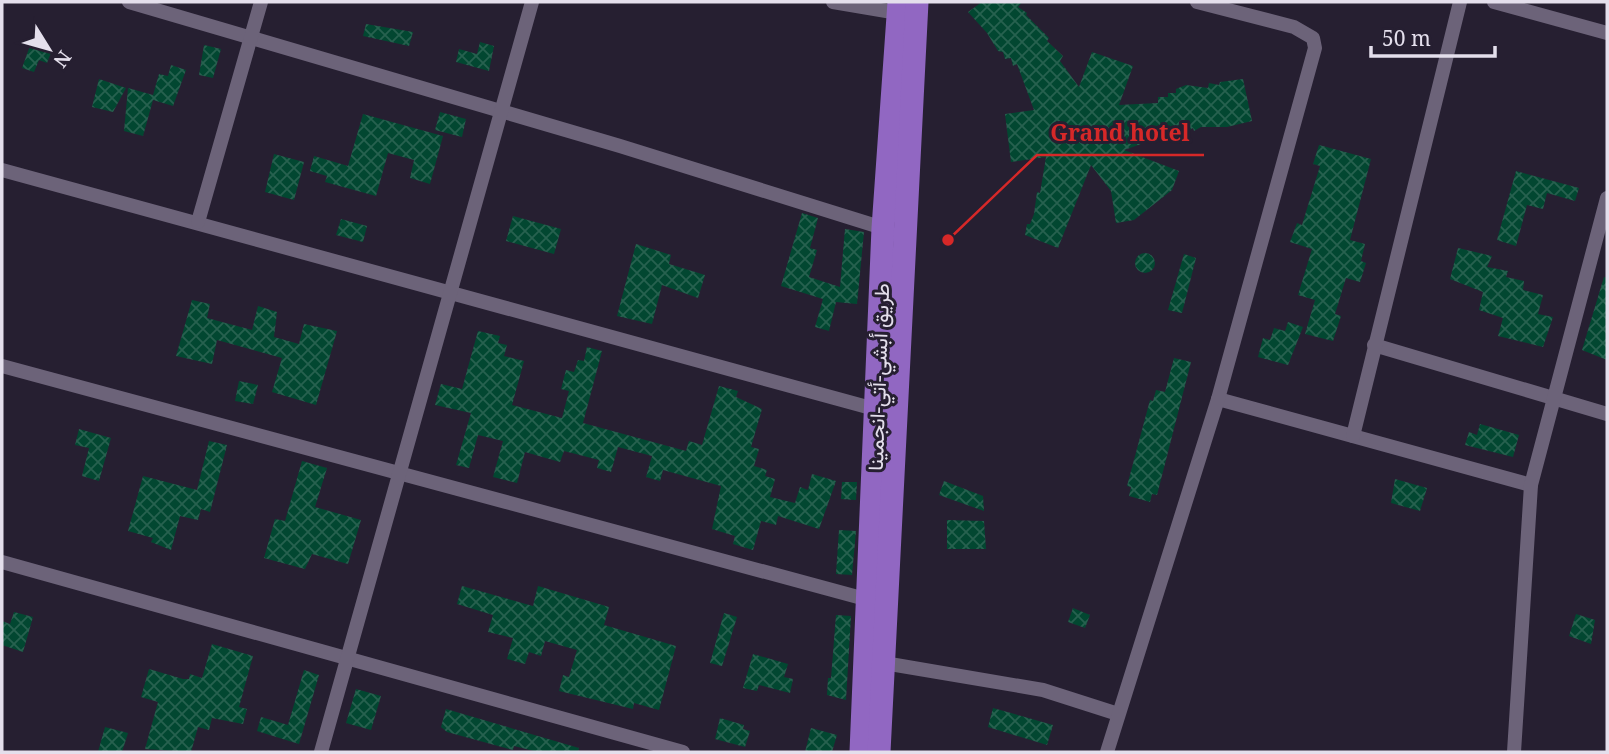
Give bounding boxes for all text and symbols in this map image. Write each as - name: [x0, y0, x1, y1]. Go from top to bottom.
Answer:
- north arrow: [14, 14, 84, 84]
- scale bar: [1371, 14, 1495, 58]
- text: 50 m: [1382, 24, 1431, 52]
- text: N: [48, 45, 77, 73]
- callout: Grand hotel: [1037, 111, 1204, 155]
- text: Grand hotel: [1050, 116, 1190, 148]
- street label: طريق أبشي-أتي-انجمينا: [861, 283, 899, 471]

